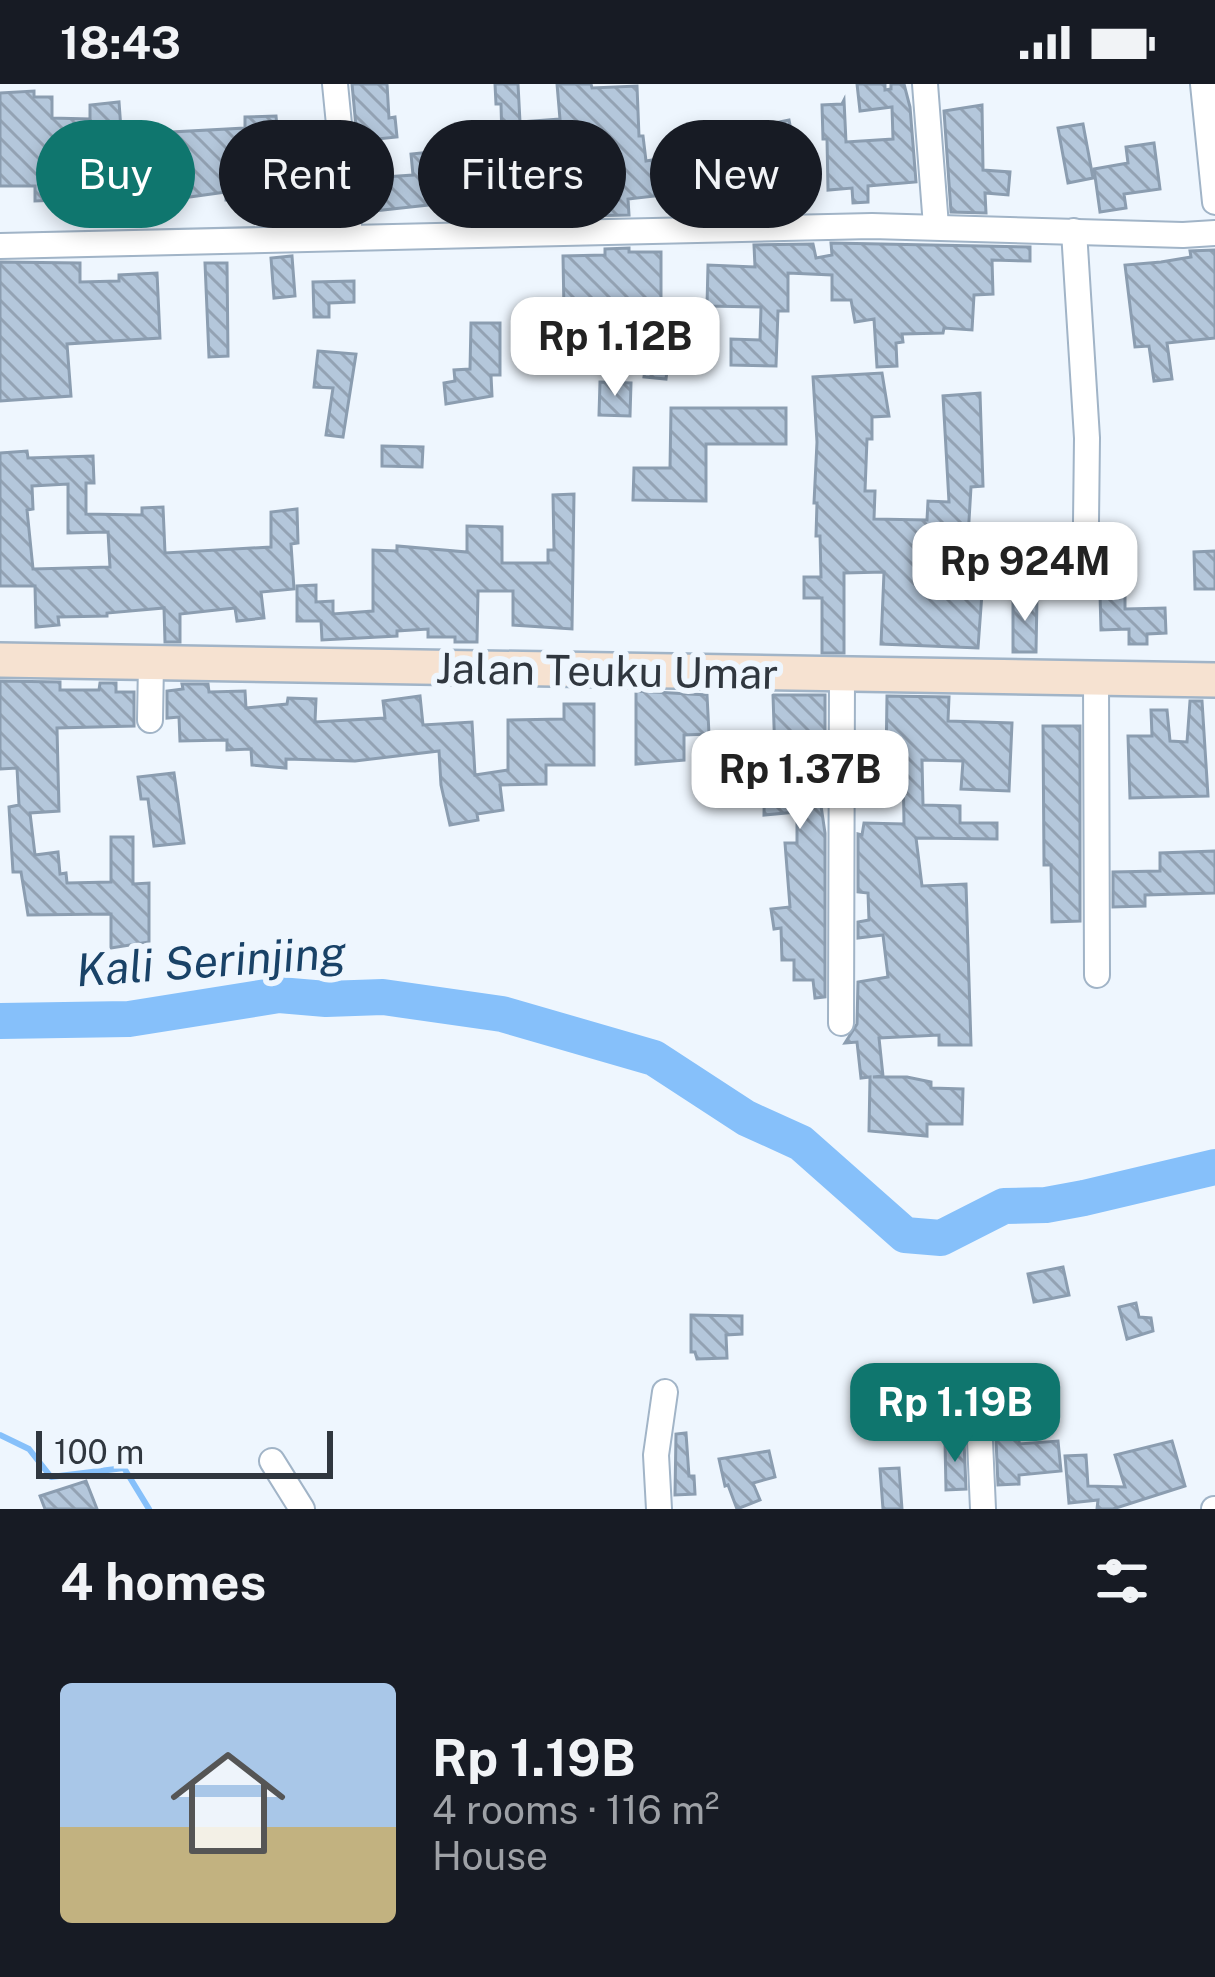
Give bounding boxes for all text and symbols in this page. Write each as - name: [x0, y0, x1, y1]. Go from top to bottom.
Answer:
- text: 18:43: [60, 16, 181, 69]
- chip: Buy: [36, 120, 195, 228]
- chip: Rent: [219, 120, 394, 228]
- chip: Filters: [418, 120, 626, 228]
- chip: New: [650, 120, 822, 228]
- pin: Rp 1.12B: [491, 297, 739, 399]
- text: Rp 1.12B: [538, 313, 692, 359]
- pin: Rp 924M: [914, 522, 1136, 624]
- text: Rp 924M: [939, 538, 1111, 584]
- street label: Jalan Teuku Umar: [435, 643, 779, 698]
- pin: Rp 1.37B: [676, 730, 924, 832]
- text: Rp 1.37B: [719, 746, 881, 792]
- water label: Kali Serinjing: [74, 925, 348, 996]
- pin: Rp 1.19B: [831, 1363, 1079, 1465]
- text: Rp 1.19B: [877, 1379, 1033, 1425]
- scale bar: [36, 1425, 333, 1478]
- text: 100 m: [54, 1433, 144, 1471]
- icon: filters: [1089, 1548, 1155, 1614]
- text: 4 homes: [60, 1552, 266, 1611]
- text: Rp 1.19B: [432, 1728, 636, 1787]
- icon: home: [156, 1731, 300, 1875]
- text: 4 rooms · 116 m²: [432, 1787, 719, 1833]
- text: House: [432, 1833, 548, 1879]

